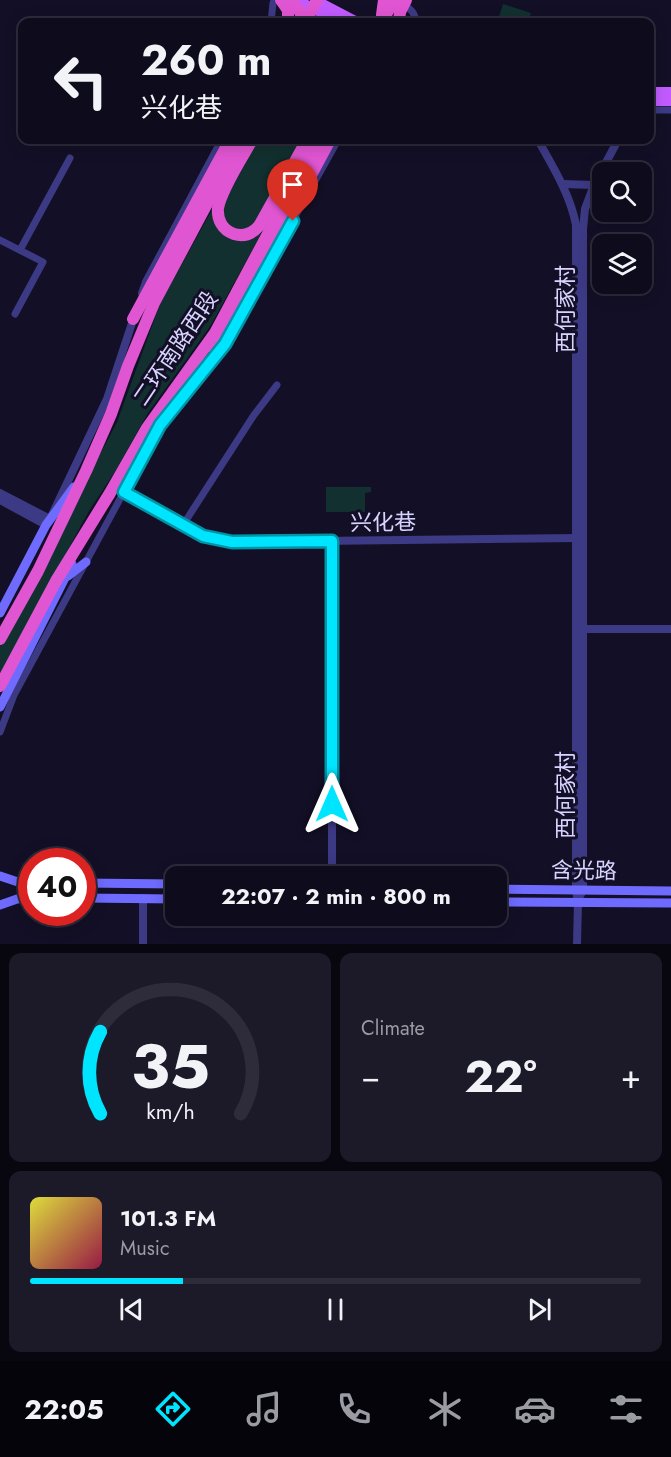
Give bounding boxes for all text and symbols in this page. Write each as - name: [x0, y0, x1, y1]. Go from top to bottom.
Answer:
- text: 260 m: [141, 30, 272, 91]
- icon: left: [42, 42, 120, 120]
- text: 兴化巷: [141, 88, 222, 127]
- pin: [267, 159, 318, 221]
- map controls: [592, 162, 652, 294]
- button: search: [592, 162, 652, 222]
- icon: arrive: [276, 168, 309, 201]
- button: layers: [592, 234, 652, 294]
- street label: 西何家村: [549, 265, 581, 353]
- street label: 二环南路西段: [125, 284, 225, 412]
- street label: 兴化巷: [350, 505, 416, 539]
- street label: 西何家村: [549, 751, 581, 839]
- position arrow: [300, 772, 364, 836]
- speed limit sign: 40: [18, 848, 96, 926]
- street label: 含光路: [551, 853, 617, 887]
- text: 22:07 · 2 min · 800 m: [221, 880, 451, 912]
- text: Climate: [361, 1014, 425, 1043]
- text: 35: [130, 1021, 209, 1111]
- text: 22°: [464, 1044, 537, 1109]
- text: −: [361, 1053, 380, 1100]
- text: +: [621, 1053, 641, 1100]
- text: km/h: [146, 1097, 194, 1128]
- text: 101.3 FM: [120, 1202, 216, 1234]
- text: Music: [120, 1234, 170, 1263]
- icon: previous: [115, 1293, 148, 1326]
- icon: pause: [319, 1293, 352, 1326]
- icon: next: [523, 1293, 556, 1326]
- icon: directions: [152, 1388, 194, 1430]
- icon: music: [243, 1388, 285, 1430]
- icon: phone: [333, 1388, 375, 1430]
- icon: climate: [424, 1388, 466, 1430]
- icon: car: [514, 1388, 556, 1430]
- icon: filters: [605, 1388, 647, 1430]
- text: 22:05: [24, 1390, 104, 1429]

